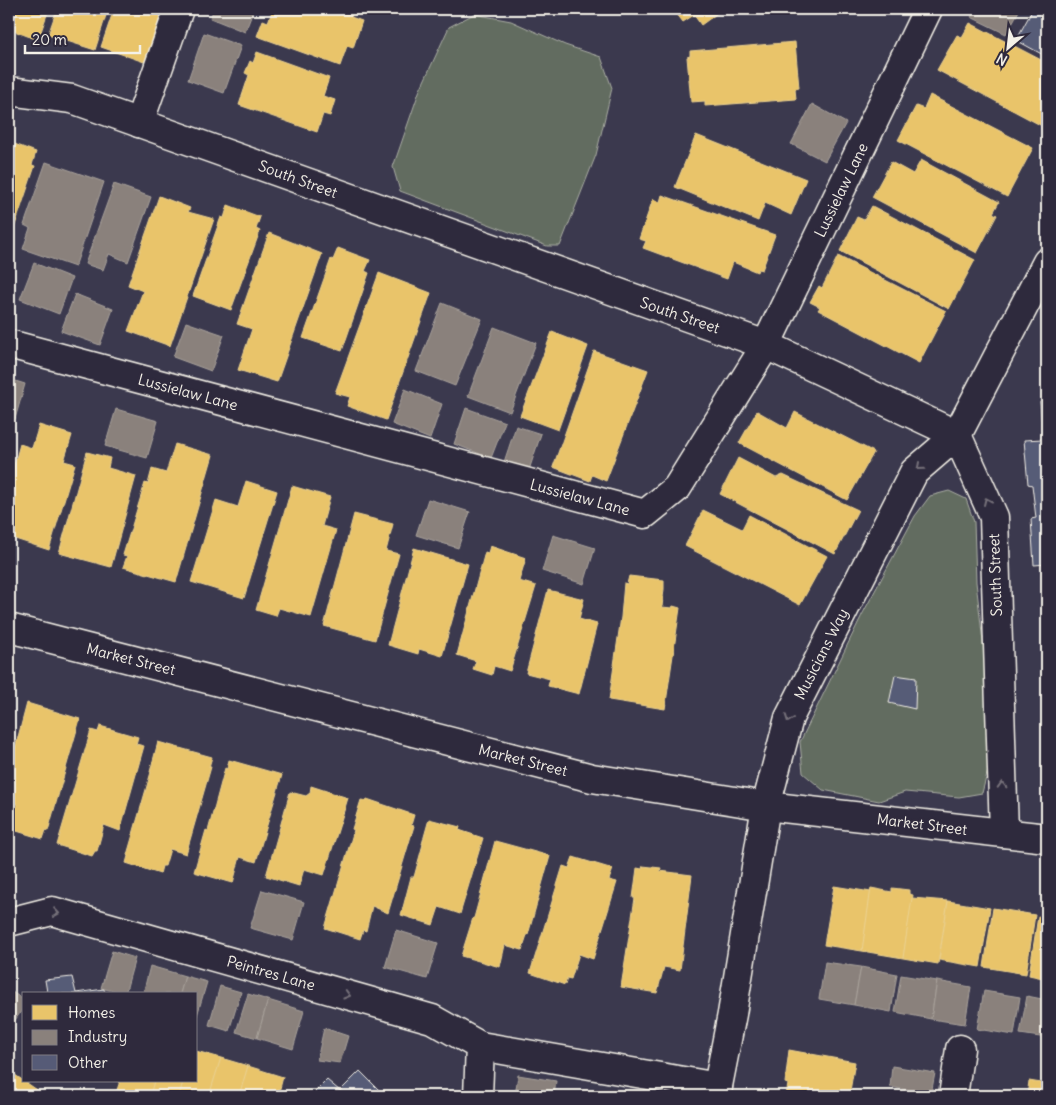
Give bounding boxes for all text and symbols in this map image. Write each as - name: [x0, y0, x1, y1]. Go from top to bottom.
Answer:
- scale bar: [25, 22, 140, 54]
- north arrow: [984, 22, 1034, 72]
- text: 20 m: [32, 30, 67, 49]
- text: N: [993, 49, 1010, 70]
- street label: Lussielaw Lane: [810, 140, 872, 240]
- street label: South Street: [256, 156, 340, 202]
- street label: South Street: [638, 293, 722, 337]
- street label: Lussielaw Lane: [136, 370, 240, 414]
- one-way arrow: [916, 461, 925, 470]
- street label: Lussielaw Lane: [528, 475, 632, 519]
- one-way arrow: [982, 497, 993, 506]
- street label: South Street: [984, 533, 1006, 617]
- street label: Musicians Way: [790, 605, 852, 703]
- street label: Market Street: [85, 639, 177, 679]
- one-way arrow: [785, 715, 795, 723]
- street label: Market Street: [477, 740, 569, 780]
- one-way arrow: [997, 780, 1008, 788]
- street label: Market Street: [876, 809, 968, 839]
- one-way arrow: [52, 907, 60, 918]
- street label: Peintres Lane: [225, 951, 317, 995]
- one-way arrow: [342, 989, 350, 999]
- legend: [22, 992, 198, 1082]
- text: Homes: [68, 1003, 115, 1022]
- text: Industry: [68, 1027, 127, 1046]
- text: Other: [68, 1053, 108, 1072]

